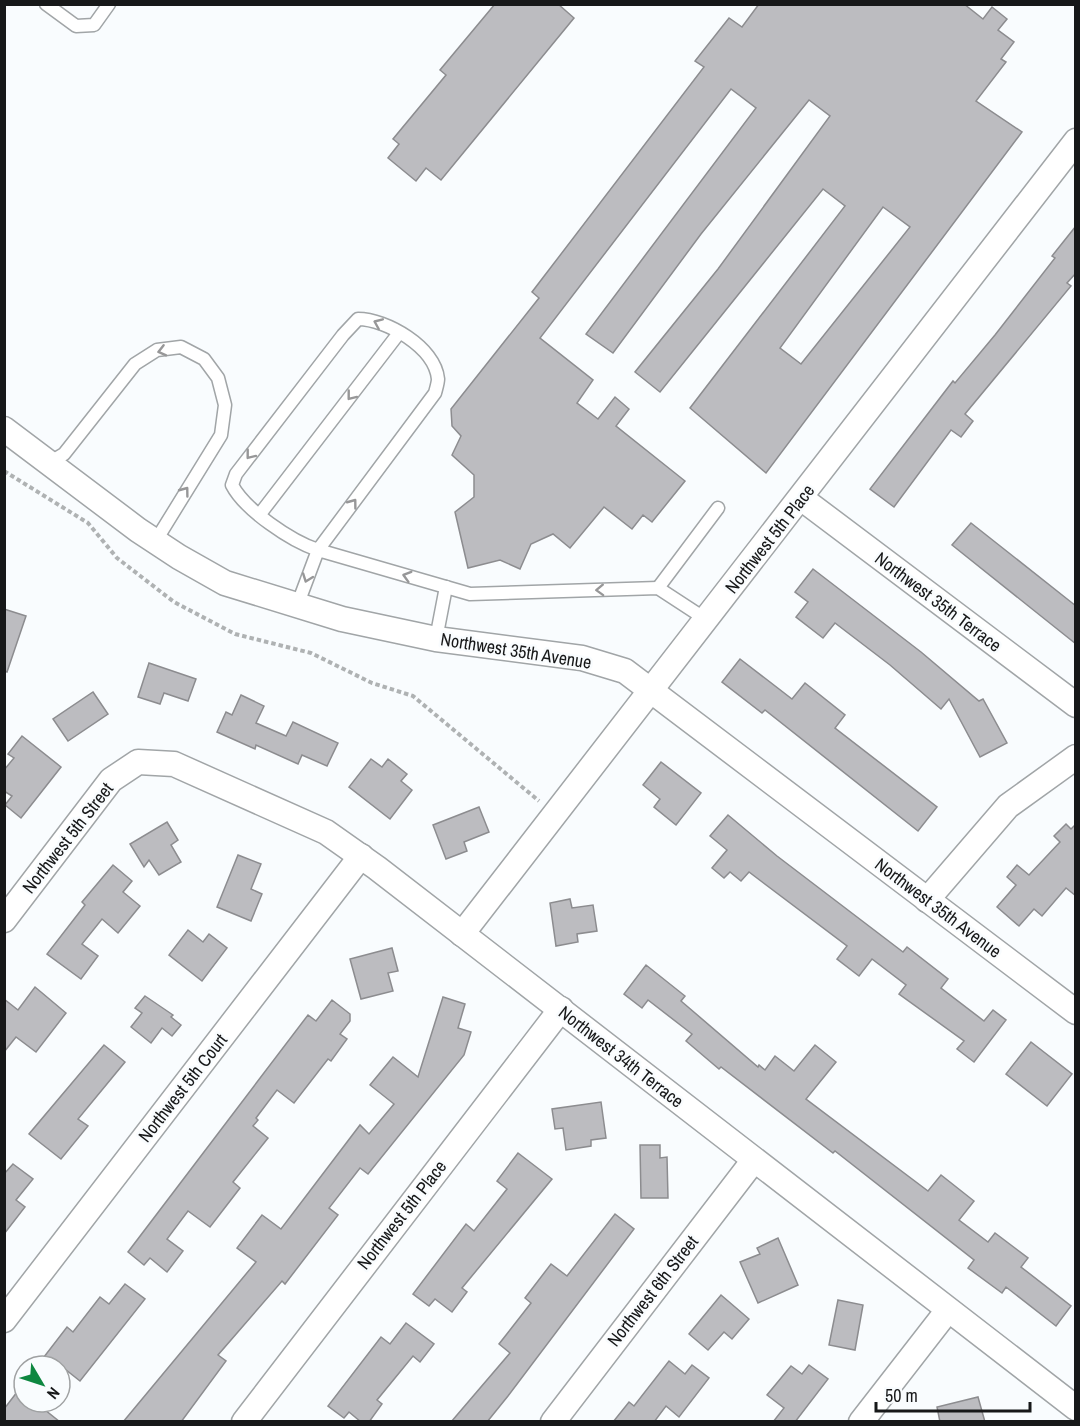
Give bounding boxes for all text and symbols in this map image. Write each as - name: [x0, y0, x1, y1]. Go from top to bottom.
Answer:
- one-way arrow: [374, 318, 385, 330]
- one-way arrow: [157, 343, 167, 356]
- one-way arrow: [347, 389, 358, 400]
- one-way arrow: [247, 448, 258, 459]
- street label: Northwest 5th Place: [719, 479, 820, 598]
- one-way arrow: [177, 487, 188, 498]
- one-way arrow: [346, 499, 357, 510]
- street label: Northwest 35th Terrace: [870, 546, 1007, 657]
- one-way arrow: [402, 571, 413, 583]
- one-way arrow: [302, 572, 315, 583]
- one-way arrow: [595, 584, 604, 596]
- street label: Northwest 35th Avenue: [439, 626, 593, 675]
- street label: Northwest 5th Street: [16, 777, 119, 898]
- street label: Northwest 35th Avenue: [870, 852, 1007, 963]
- street label: Northwest 34th Terrace: [554, 1000, 689, 1113]
- street label: Northwest 5th Court: [132, 1028, 233, 1147]
- street label: Northwest 5th Place: [351, 1155, 452, 1274]
- street label: Northwest 6th Street: [601, 1230, 704, 1351]
- north arrow: [12, 1354, 72, 1414]
- scale bar: [876, 1375, 1030, 1413]
- text: N: [42, 1383, 65, 1404]
- text: 50 m: [885, 1383, 918, 1408]

